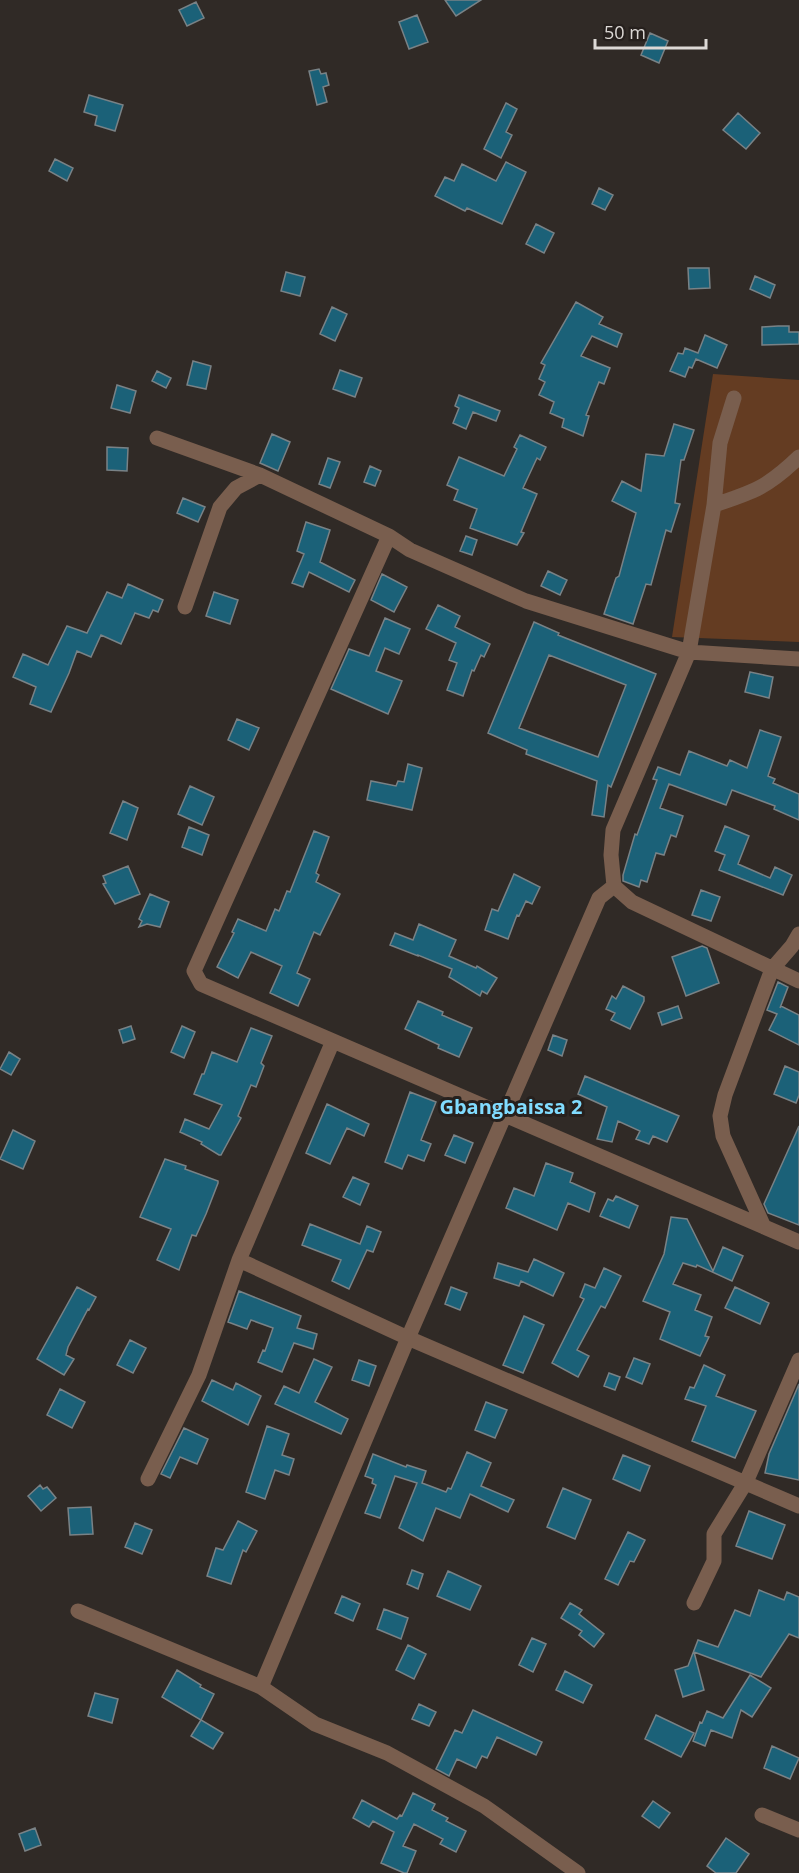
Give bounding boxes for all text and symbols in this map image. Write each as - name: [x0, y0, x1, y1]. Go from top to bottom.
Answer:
- scale bar: [595, 12, 706, 50]
- text: 50 m: [604, 20, 646, 44]
- district label: Gbangbaissa 2: [439, 1093, 583, 1120]

